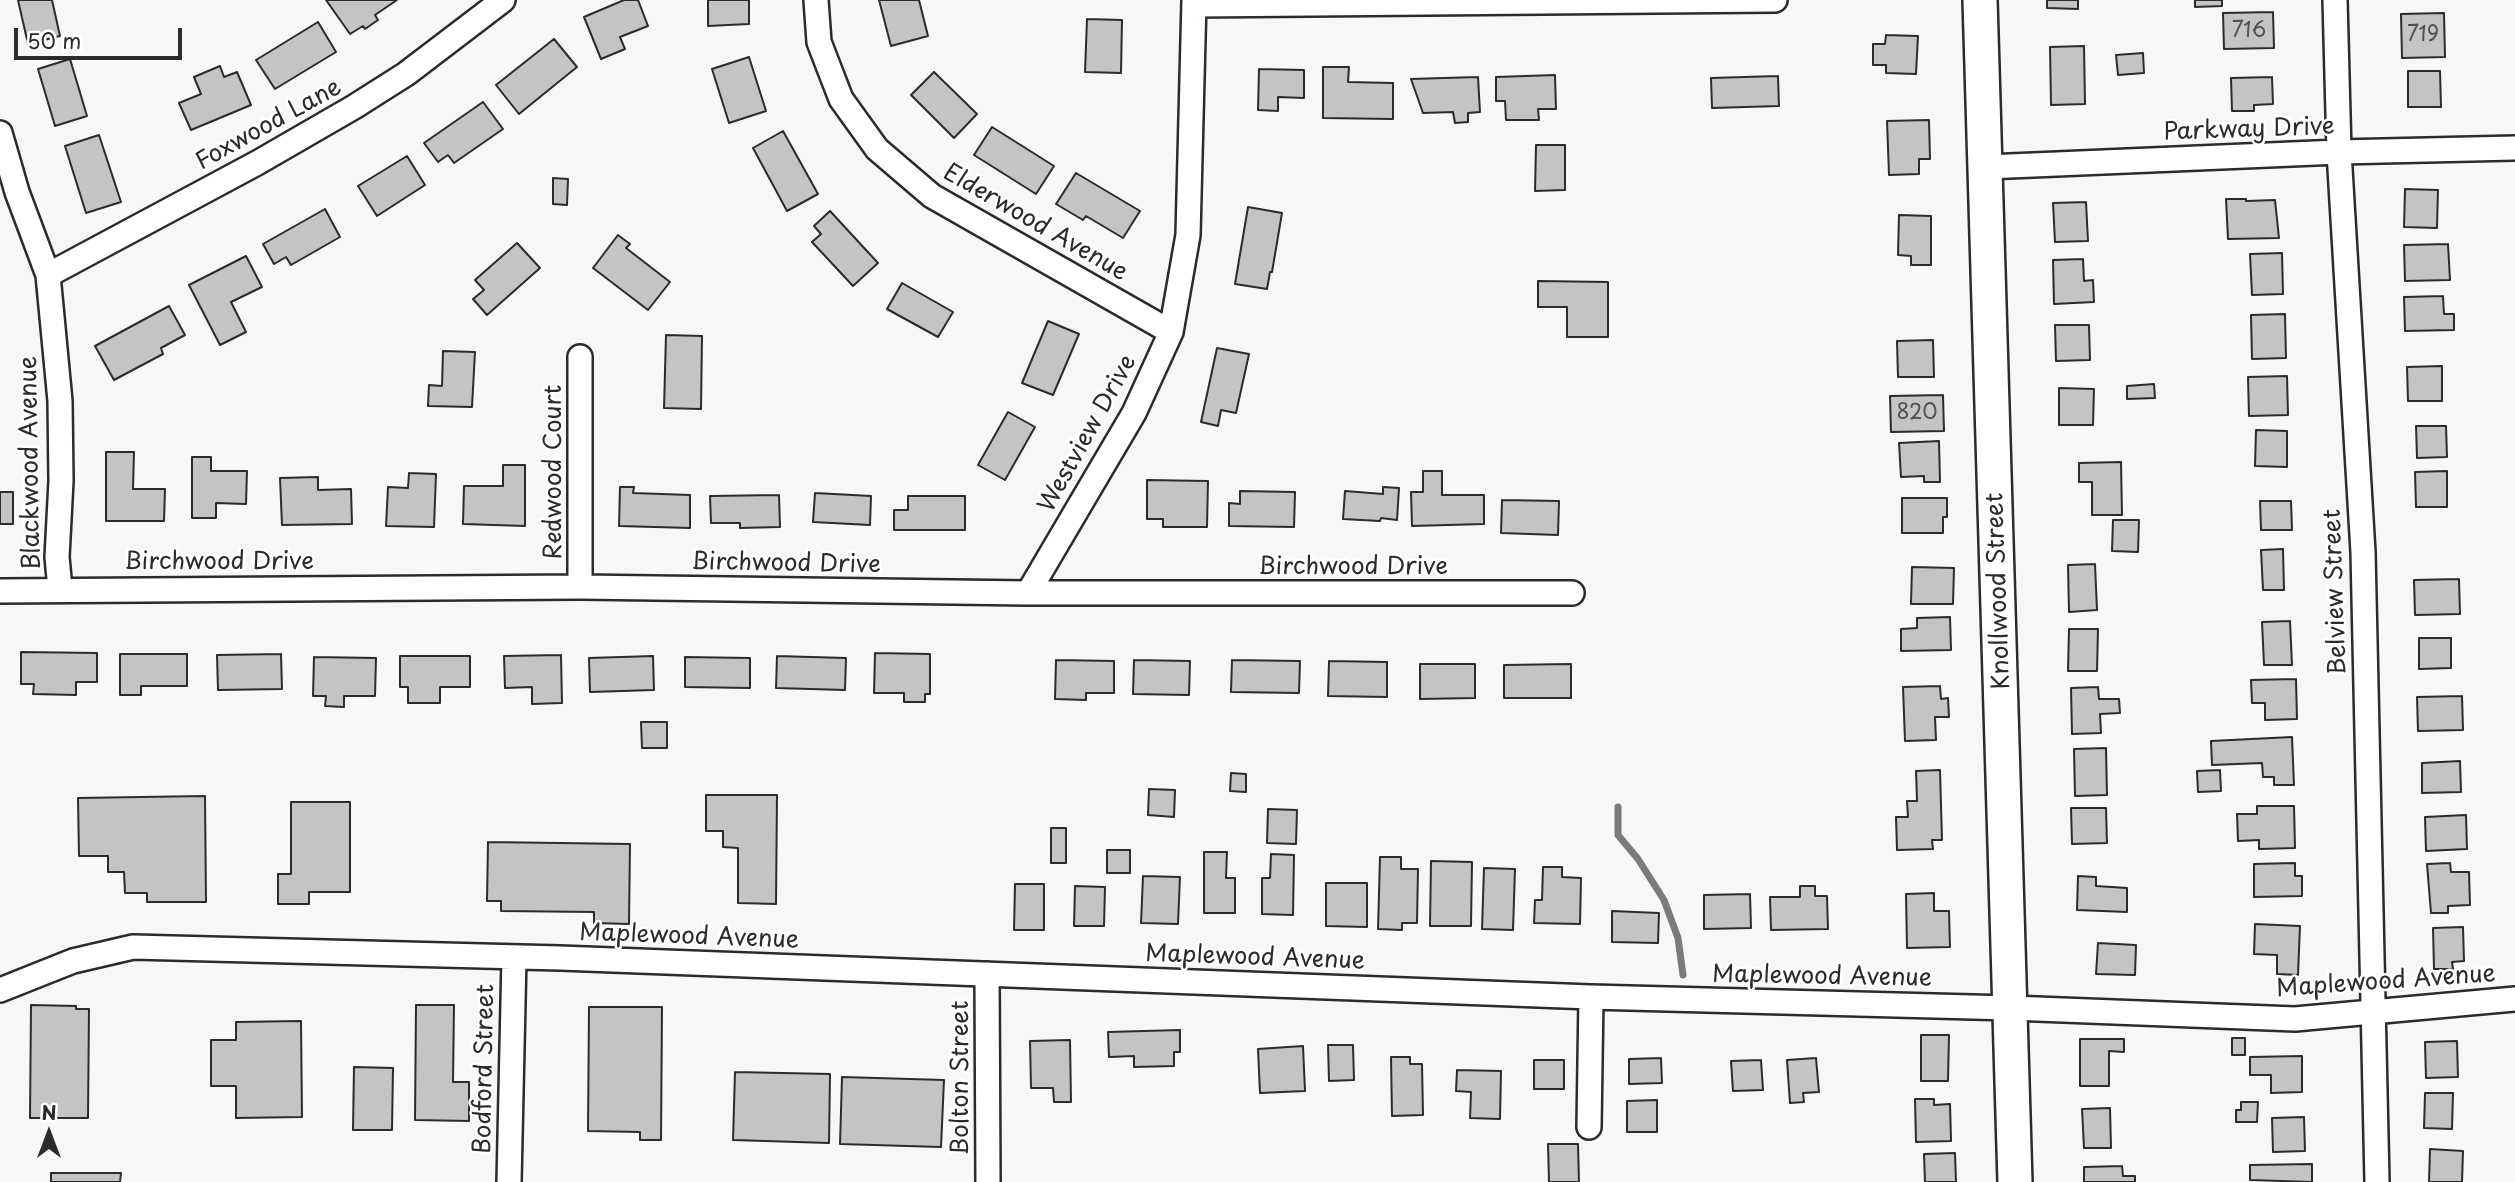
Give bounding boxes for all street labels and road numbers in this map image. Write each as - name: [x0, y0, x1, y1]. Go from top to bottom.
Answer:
- street label: Foxwood Lane: [191, 73, 347, 177]
- street label: Parkway Drive: [2163, 113, 2335, 147]
- street label: Elderwood Avenue: [938, 159, 1132, 287]
- street label: Westview Drive: [1033, 350, 1143, 518]
- street label: Blackwood Avenue: [15, 356, 47, 570]
- street label: Redwood Court: [540, 385, 568, 559]
- street label: Knollwood Street: [1981, 492, 2017, 690]
- street label: Belview Street: [2319, 509, 2353, 675]
- street label: Birchwood Drive: [124, 548, 314, 576]
- street label: Birchwood Drive: [691, 548, 881, 580]
- street label: Birchwood Drive: [1258, 553, 1448, 581]
- street label: Maplewood Avenue: [579, 919, 799, 955]
- street label: Maplewood Avenue: [1145, 940, 1365, 976]
- street label: Maplewood Avenue: [2275, 960, 2497, 1004]
- street label: Maplewood Avenue: [1712, 961, 1932, 993]
- street label: Bodford Street: [469, 984, 501, 1154]
- street label: Bolton Street: [947, 1001, 975, 1155]

